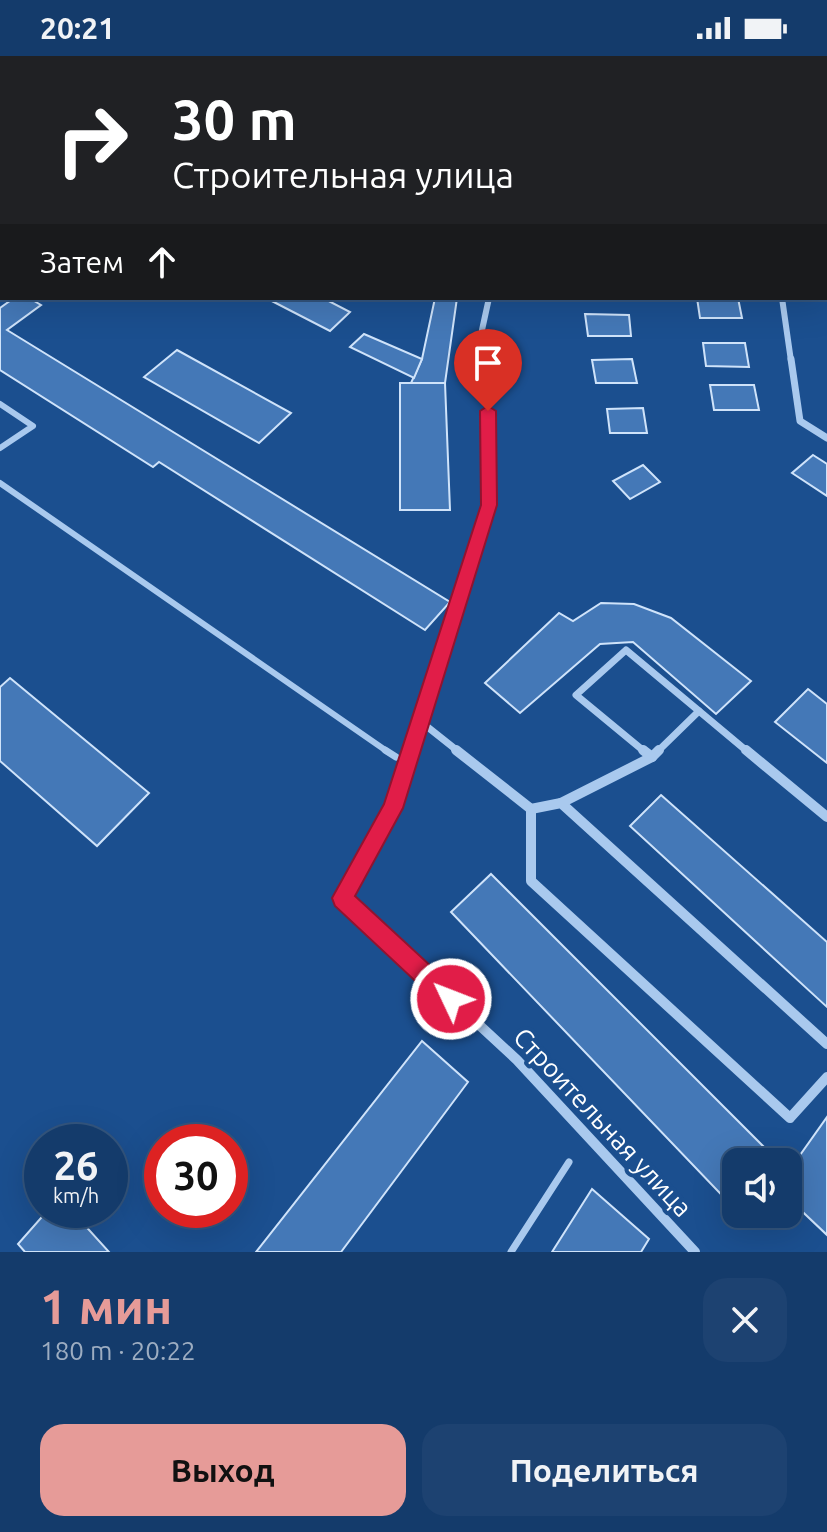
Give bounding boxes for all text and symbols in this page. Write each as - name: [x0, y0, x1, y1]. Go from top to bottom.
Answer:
- text: 20:21: [40, 11, 115, 45]
- icon: right: [40, 88, 144, 192]
- text: 30 m: [172, 88, 297, 151]
- text: Строительная улица: [172, 154, 514, 195]
- icon: ahead: [140, 240, 184, 284]
- text: Затем: [40, 245, 124, 279]
- pin: [454, 329, 522, 411]
- icon: arrive: [466, 341, 510, 385]
- position arrow: [409, 957, 493, 1041]
- street label: Строительная улица: [508, 1022, 698, 1222]
- speed limit sign: 30: [144, 1124, 248, 1228]
- text: 26: [53, 1143, 99, 1188]
- map controls: [722, 1148, 802, 1228]
- button: sound: [722, 1148, 802, 1228]
- text: km/h: [53, 1184, 99, 1207]
- button: close: [703, 1278, 787, 1362]
- text: 1 мин: [40, 1279, 172, 1333]
- text: 180 m · 20:22: [40, 1336, 196, 1365]
- button: Выход: [40, 1424, 406, 1516]
- button: Поделиться: [422, 1424, 787, 1516]

